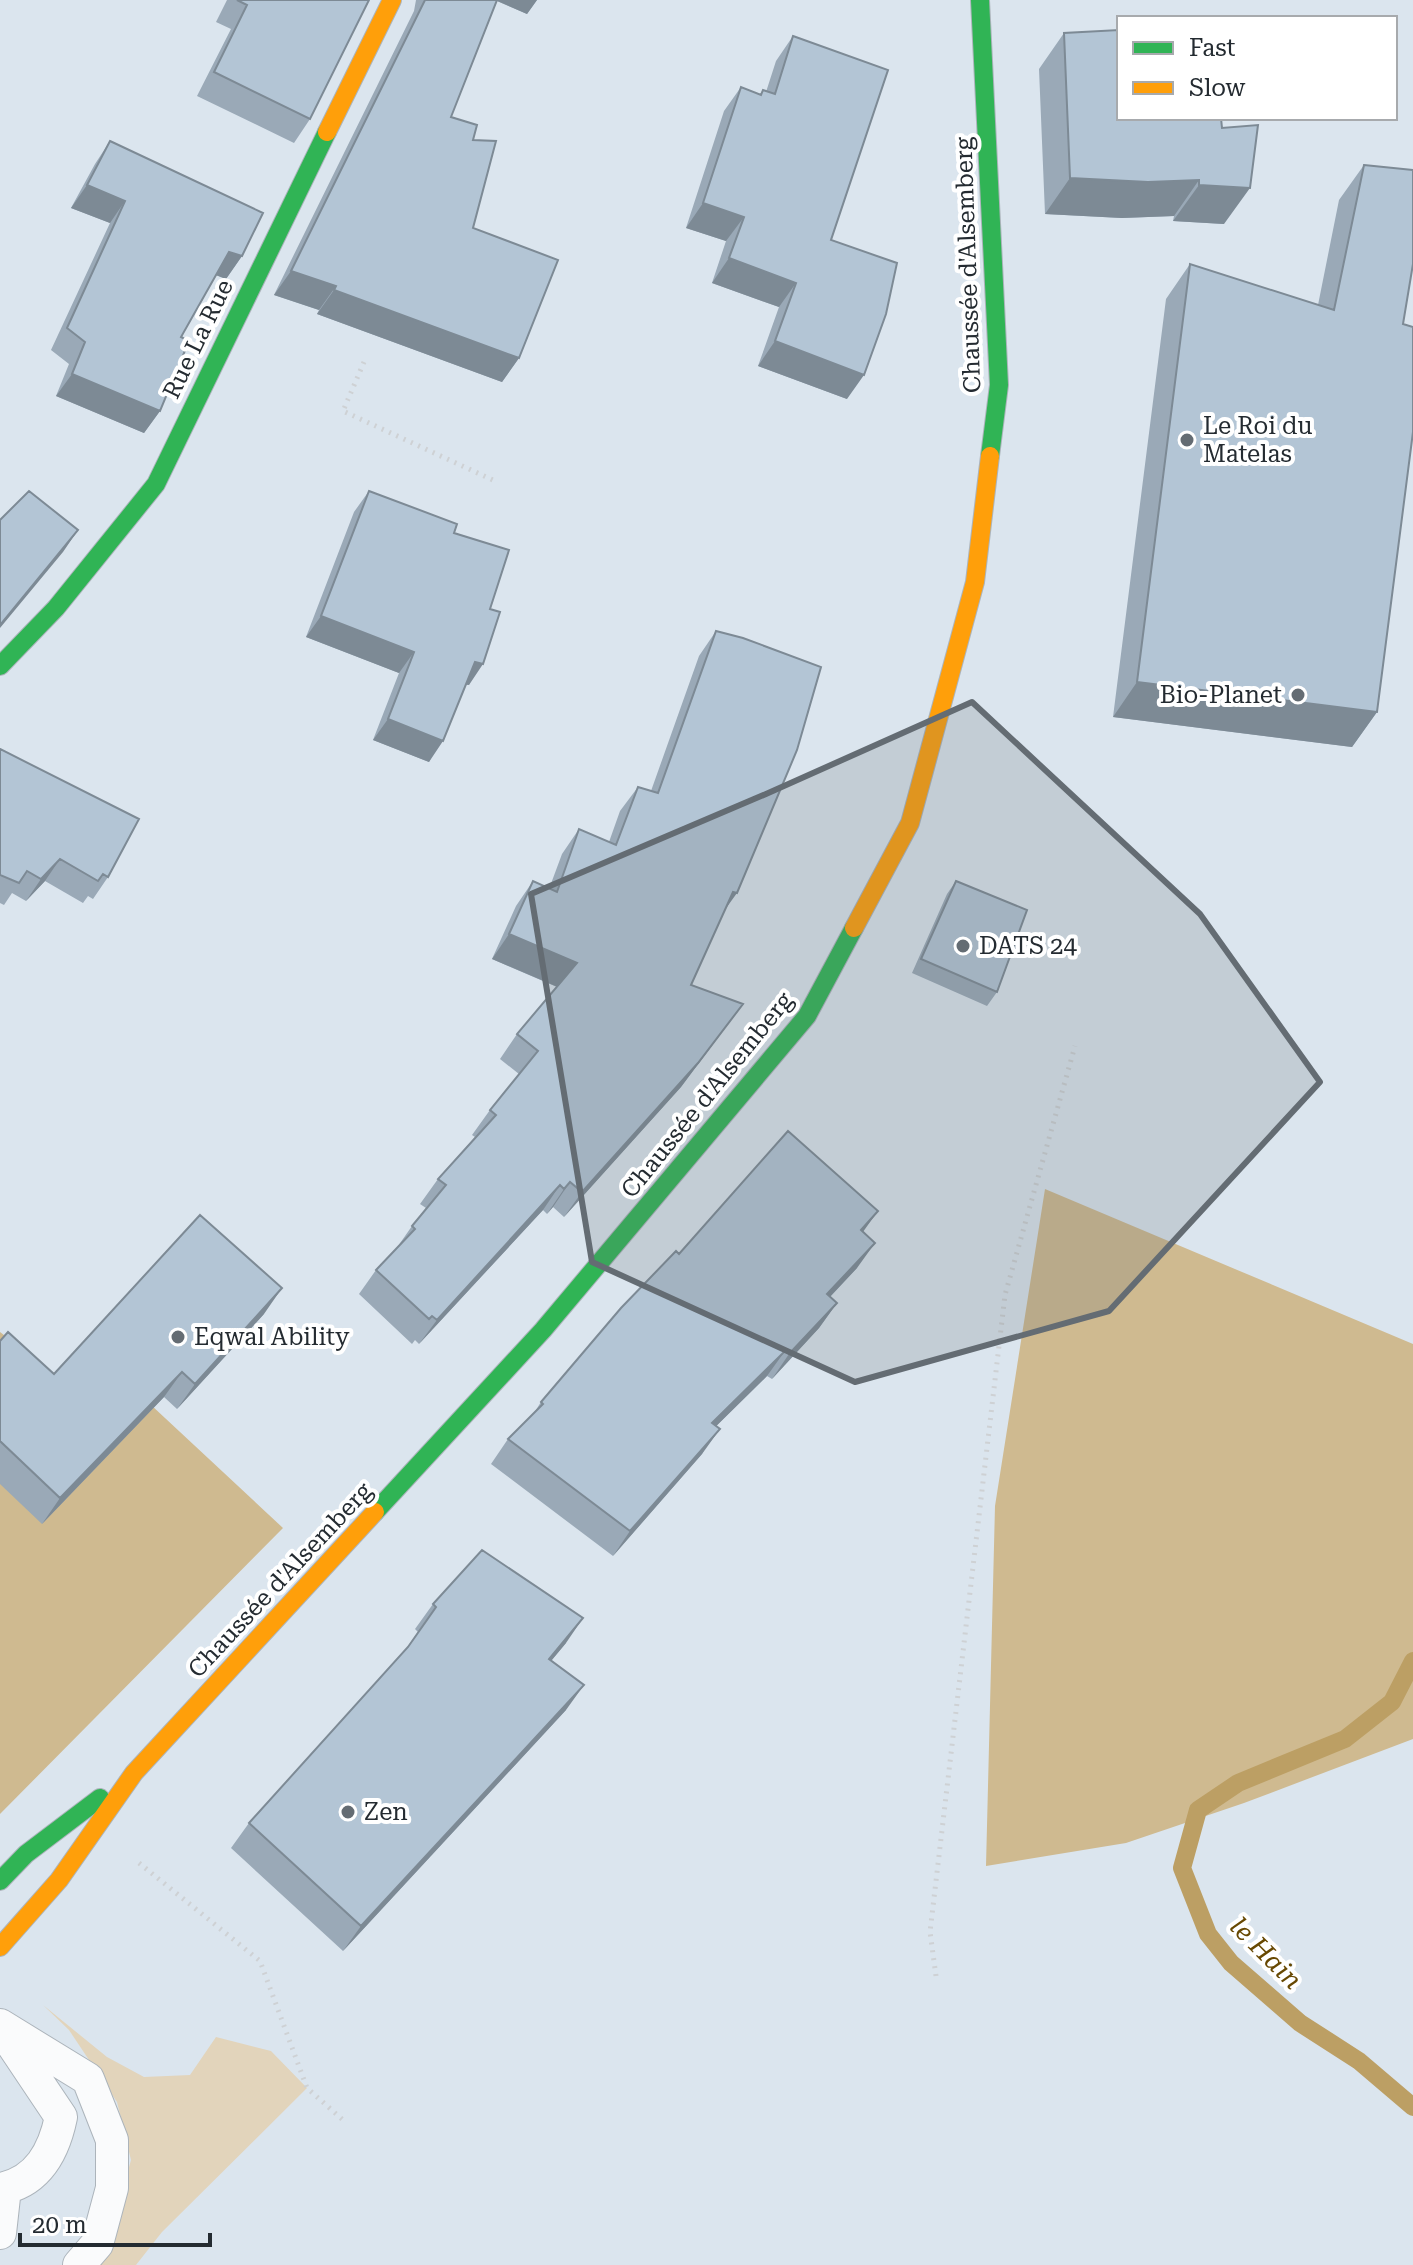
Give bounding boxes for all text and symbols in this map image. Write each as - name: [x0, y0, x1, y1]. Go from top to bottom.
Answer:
- legend: [1117, 16, 1397, 120]
- text: Fast: [1189, 34, 1236, 62]
- text: Slow: [1189, 74, 1246, 102]
- street label: Chaussée d'Alsemberg: [950, 136, 986, 394]
- street label: Rue La Rue: [157, 275, 239, 403]
- place label: Le Roi du Matelas: [1203, 412, 1312, 468]
- marker: Le Roi du Matelas: [1178, 431, 1196, 449]
- place label: Bio-Planet: [1160, 681, 1282, 709]
- marker: Bio-Planet: [1289, 686, 1307, 704]
- place label: DATS 24: [979, 932, 1077, 960]
- marker: DATS 24: [954, 937, 972, 955]
- street label: Chaussée d'Alsemberg: [615, 986, 799, 1203]
- place label: Eqwal Ability: [194, 1323, 350, 1351]
- marker: Eqwal Ability: [169, 1328, 187, 1346]
- street label: Chaussée d'Alsemberg: [182, 1476, 378, 1683]
- place label: Zen: [364, 1798, 408, 1826]
- marker: Zen: [339, 1803, 357, 1821]
- water label: le Hain: [1224, 1911, 1308, 1995]
- scale bar: [20, 2197, 210, 2247]
- text: 20 m: [32, 2211, 87, 2239]

